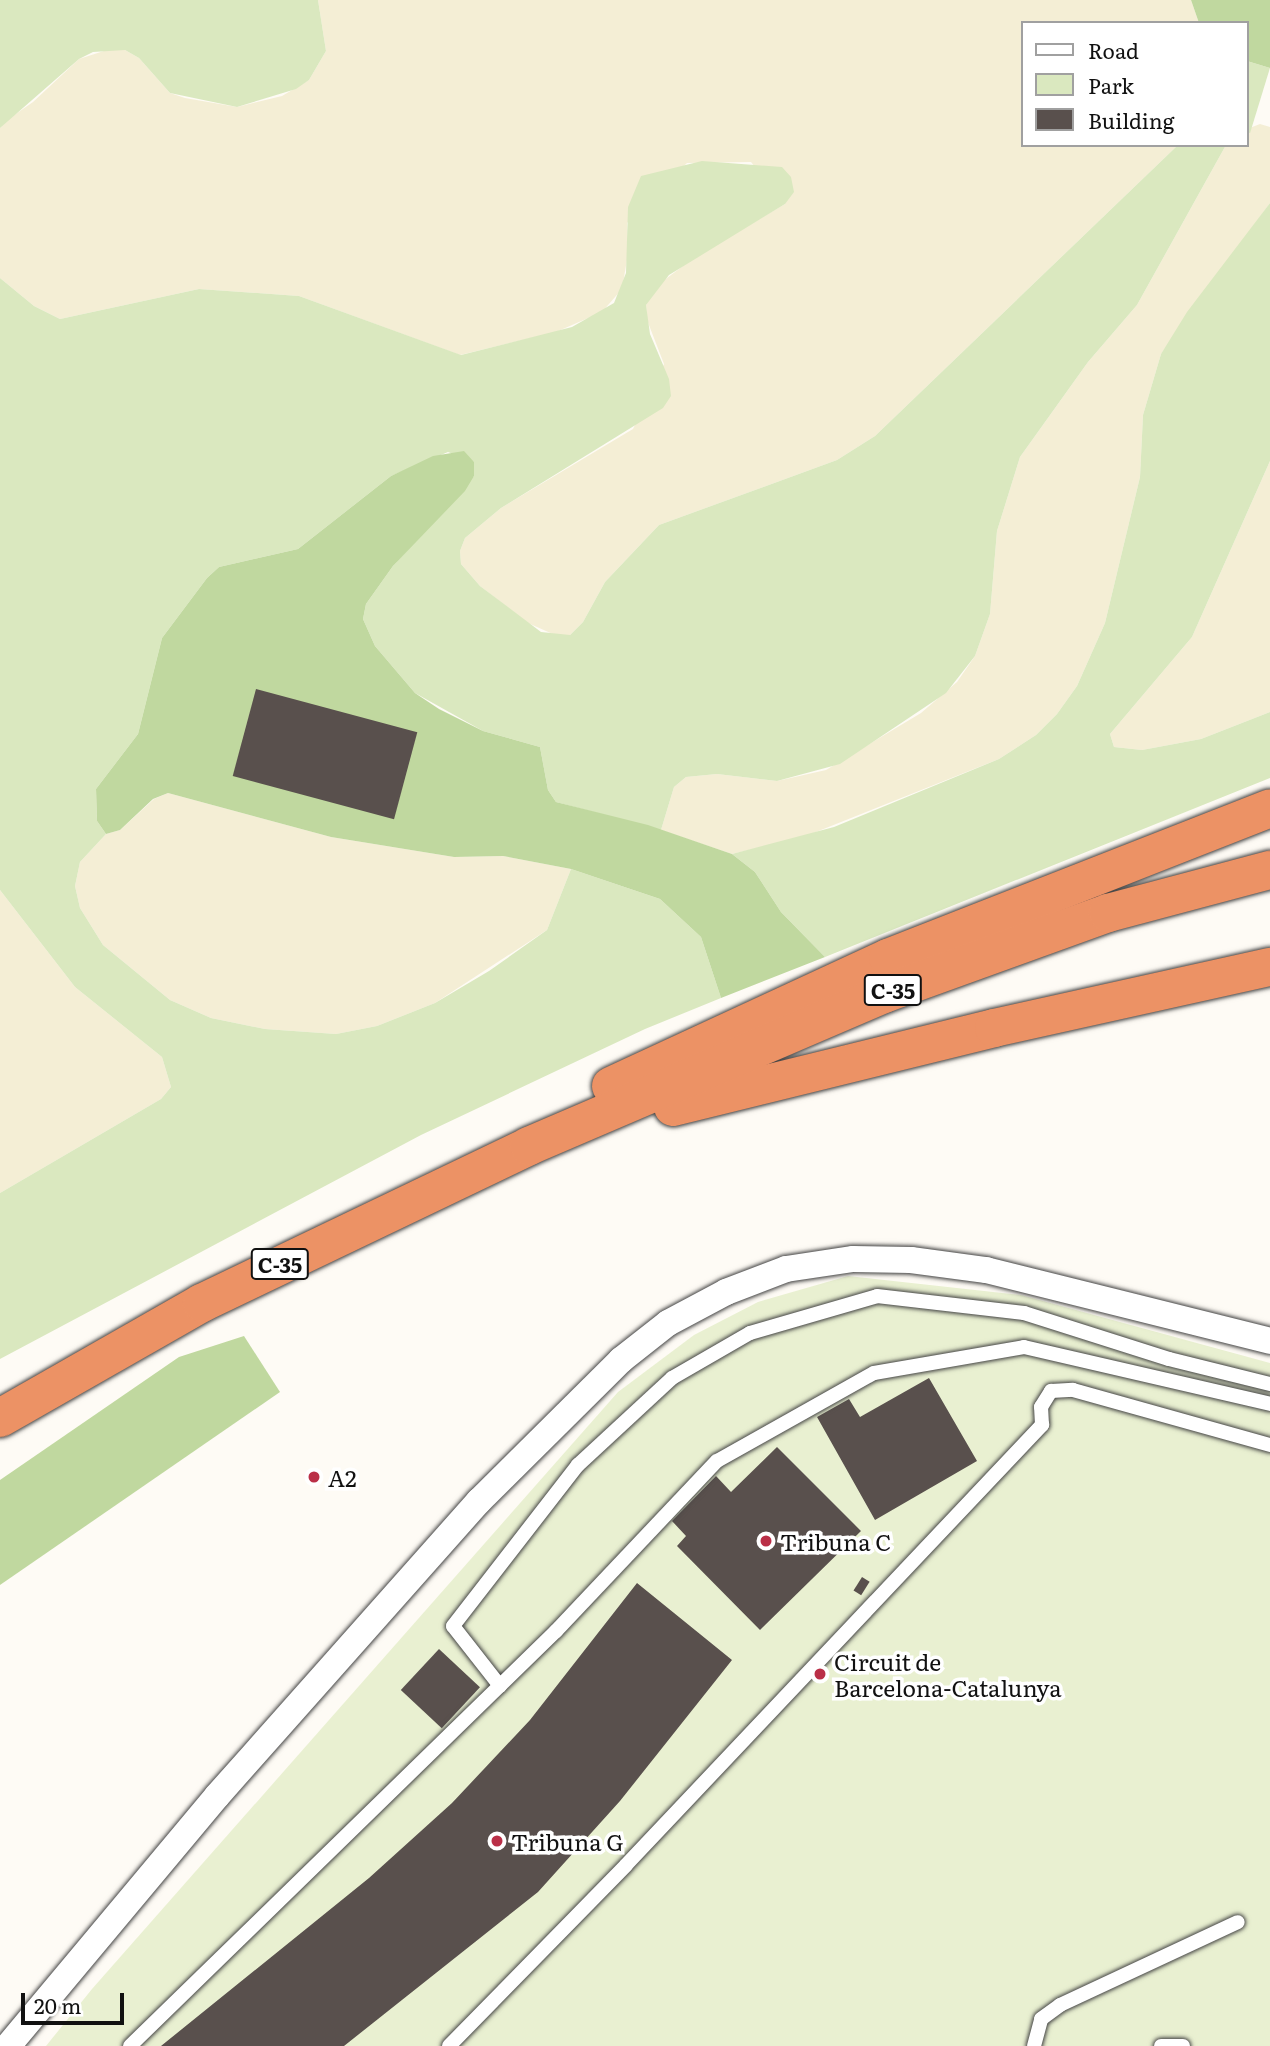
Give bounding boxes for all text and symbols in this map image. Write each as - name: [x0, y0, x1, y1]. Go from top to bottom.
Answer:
- legend: [1021, 21, 1249, 147]
- text: Road: [1088, 34, 1139, 65]
- text: Park: [1088, 69, 1134, 100]
- text: Building: [1088, 104, 1174, 135]
- road number: C-35: [863, 972, 923, 1007]
- road number: C-35: [250, 1246, 310, 1282]
- place label: A2: [328, 1463, 357, 1491]
- marker: A2: [306, 1469, 322, 1485]
- place label: Tribuna C: [780, 1527, 891, 1555]
- marker: Tribuna C: [758, 1533, 774, 1549]
- place label: Circuit de Barcelona-Catalunya: [834, 1647, 1062, 1701]
- marker: Circuit de Barcelona-Catalunya: [812, 1666, 828, 1682]
- place label: Tribuna G: [511, 1827, 623, 1855]
- marker: Tribuna G: [489, 1833, 505, 1849]
- scale bar: [24, 1980, 128, 2024]
- text: 20 m: [34, 1989, 81, 2020]

